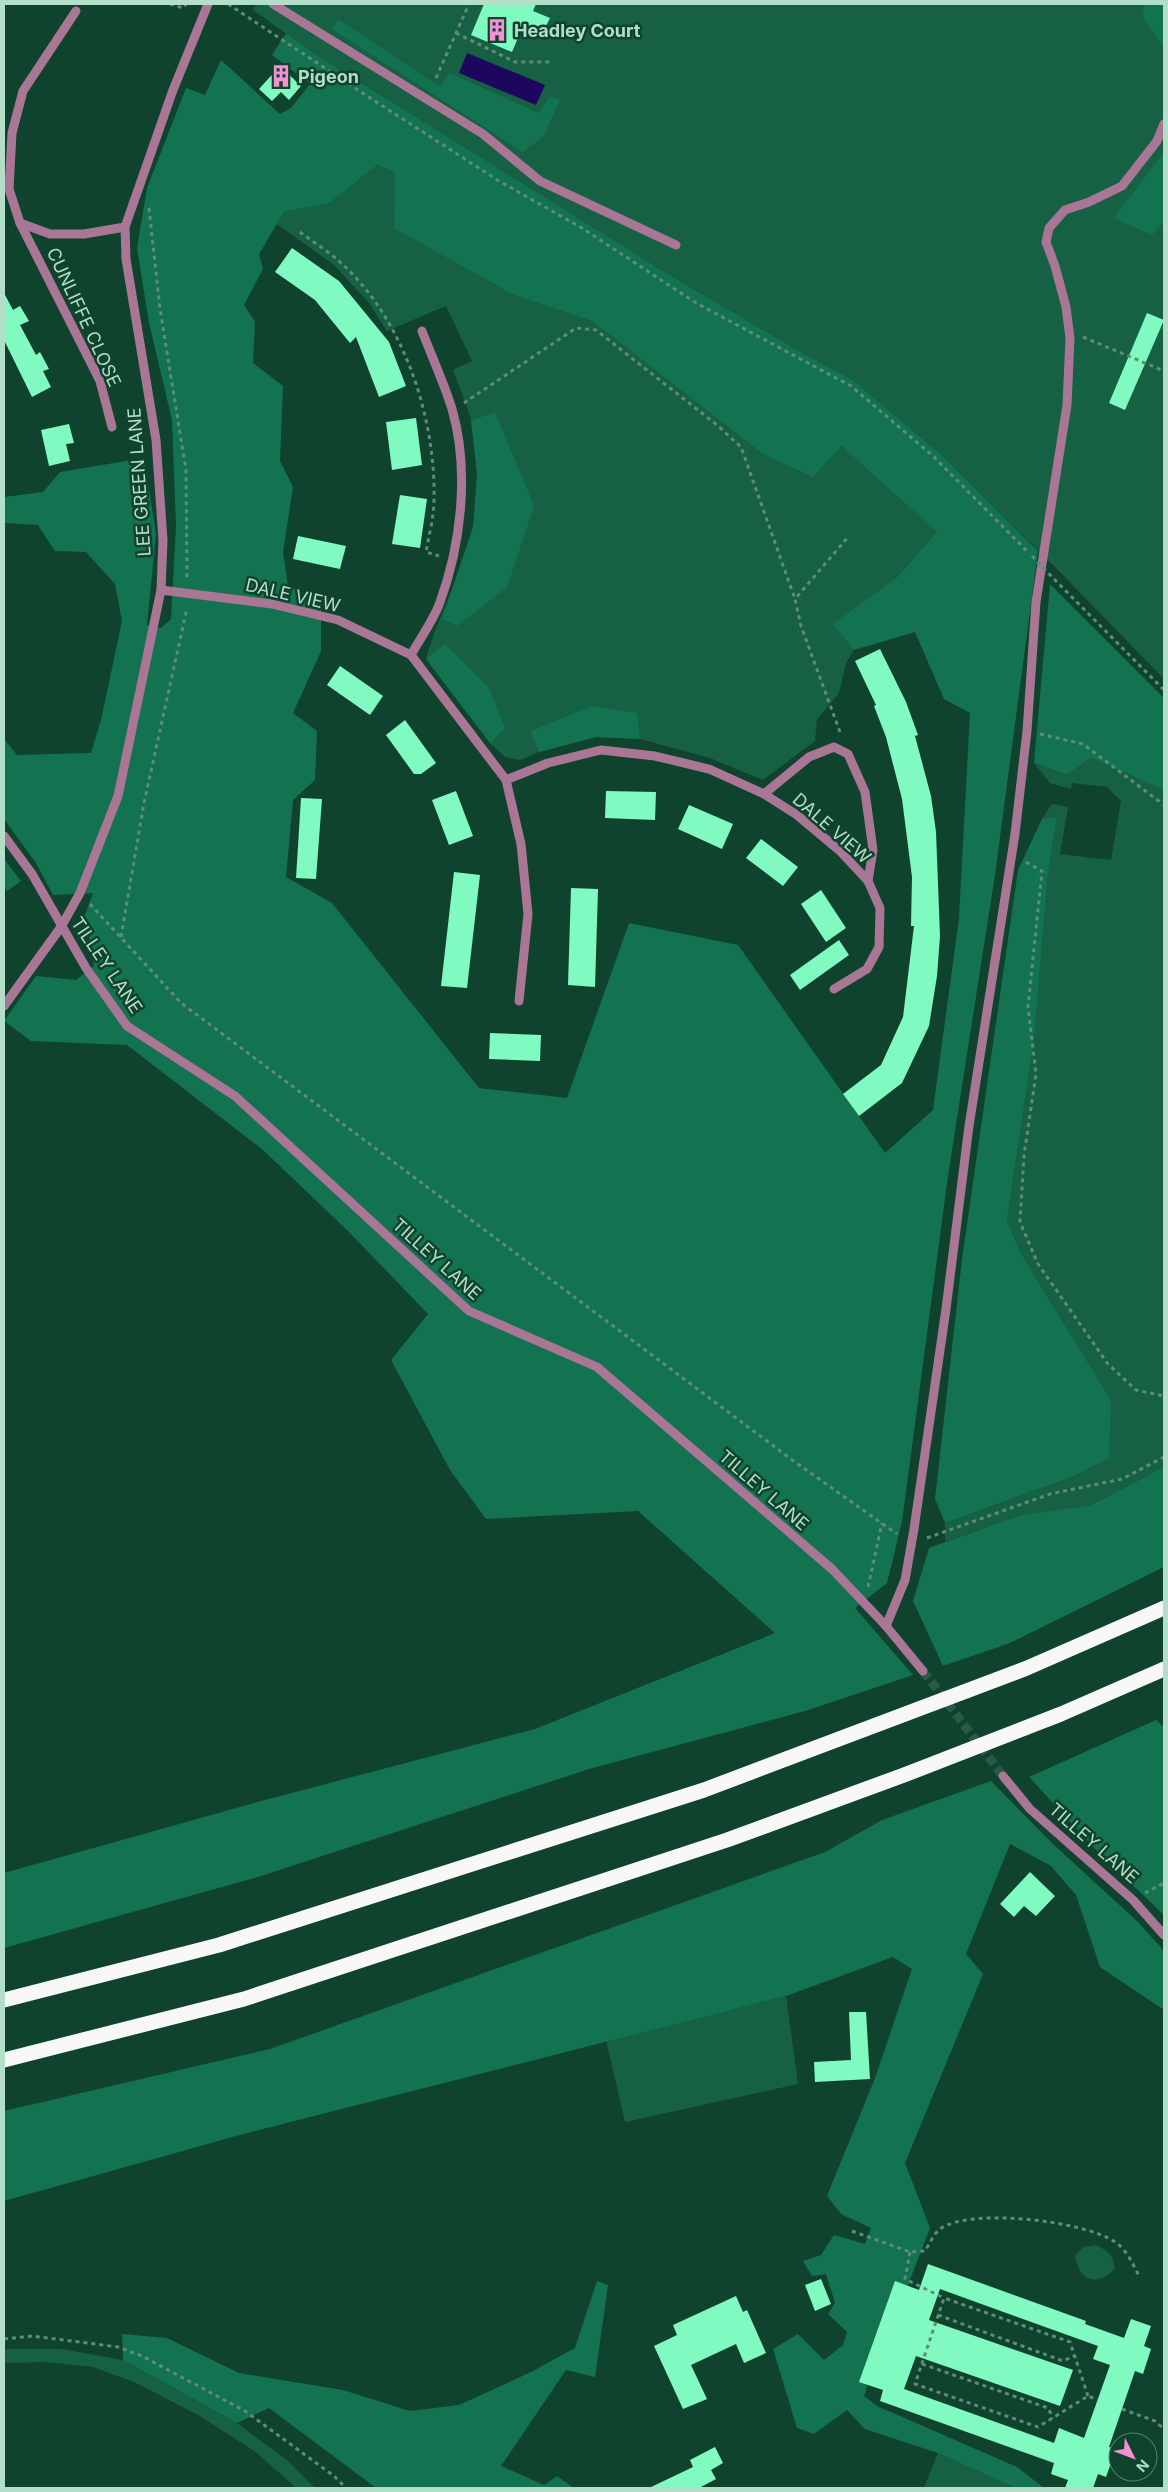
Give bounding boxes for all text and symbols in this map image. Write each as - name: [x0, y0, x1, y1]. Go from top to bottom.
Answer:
- building icon: Headley Court: [484, 17, 510, 43]
- place label: Headley Court: [514, 20, 641, 41]
- building icon: Pigeon: [268, 63, 294, 89]
- place label: Pigeon: [298, 66, 359, 87]
- street label: CUNLIFFE CLOSE: [43, 244, 125, 390]
- street label: LEE GREEN LANE: [123, 407, 155, 557]
- street label: DALE VIEW: [244, 574, 343, 616]
- street label: DALE VIEW: [789, 788, 876, 868]
- street label: TILLEY LANE: [67, 913, 147, 1017]
- street label: TILLEY LANE: [388, 1214, 486, 1304]
- street label: TILLEY LANE: [715, 1445, 813, 1535]
- street label: TILLEY LANE: [1045, 1798, 1143, 1888]
- north arrow: [1108, 2432, 1158, 2482]
- text: N: [1133, 2456, 1153, 2476]

